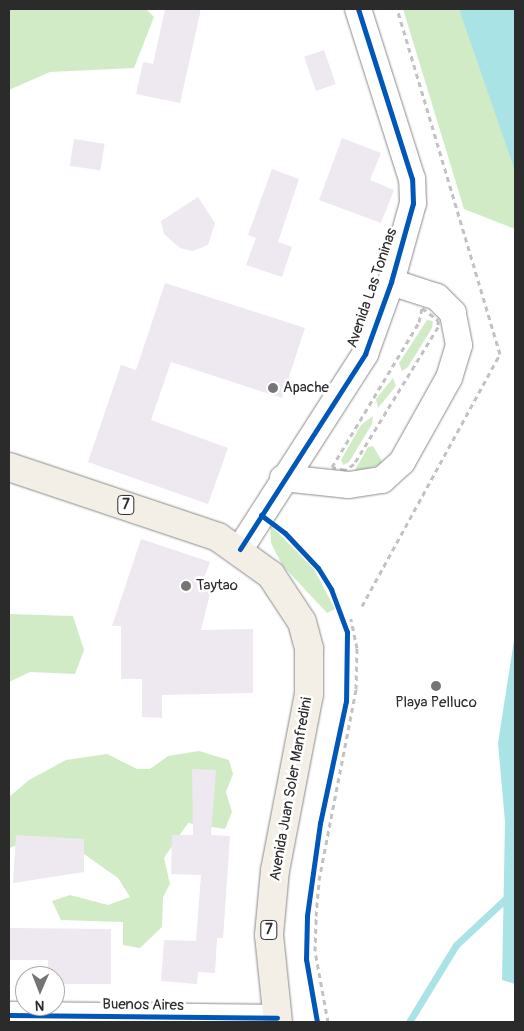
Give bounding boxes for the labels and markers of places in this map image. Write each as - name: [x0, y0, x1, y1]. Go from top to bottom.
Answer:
- place label: Apache: [283, 379, 329, 397]
- marker: Apache: [267, 382, 279, 394]
- place label: Taytao: [196, 577, 238, 595]
- marker: Taytao: [180, 580, 192, 592]
- marker: Playa Pelluco: [430, 680, 442, 692]
- place label: Playa Pelluco: [395, 694, 477, 712]

